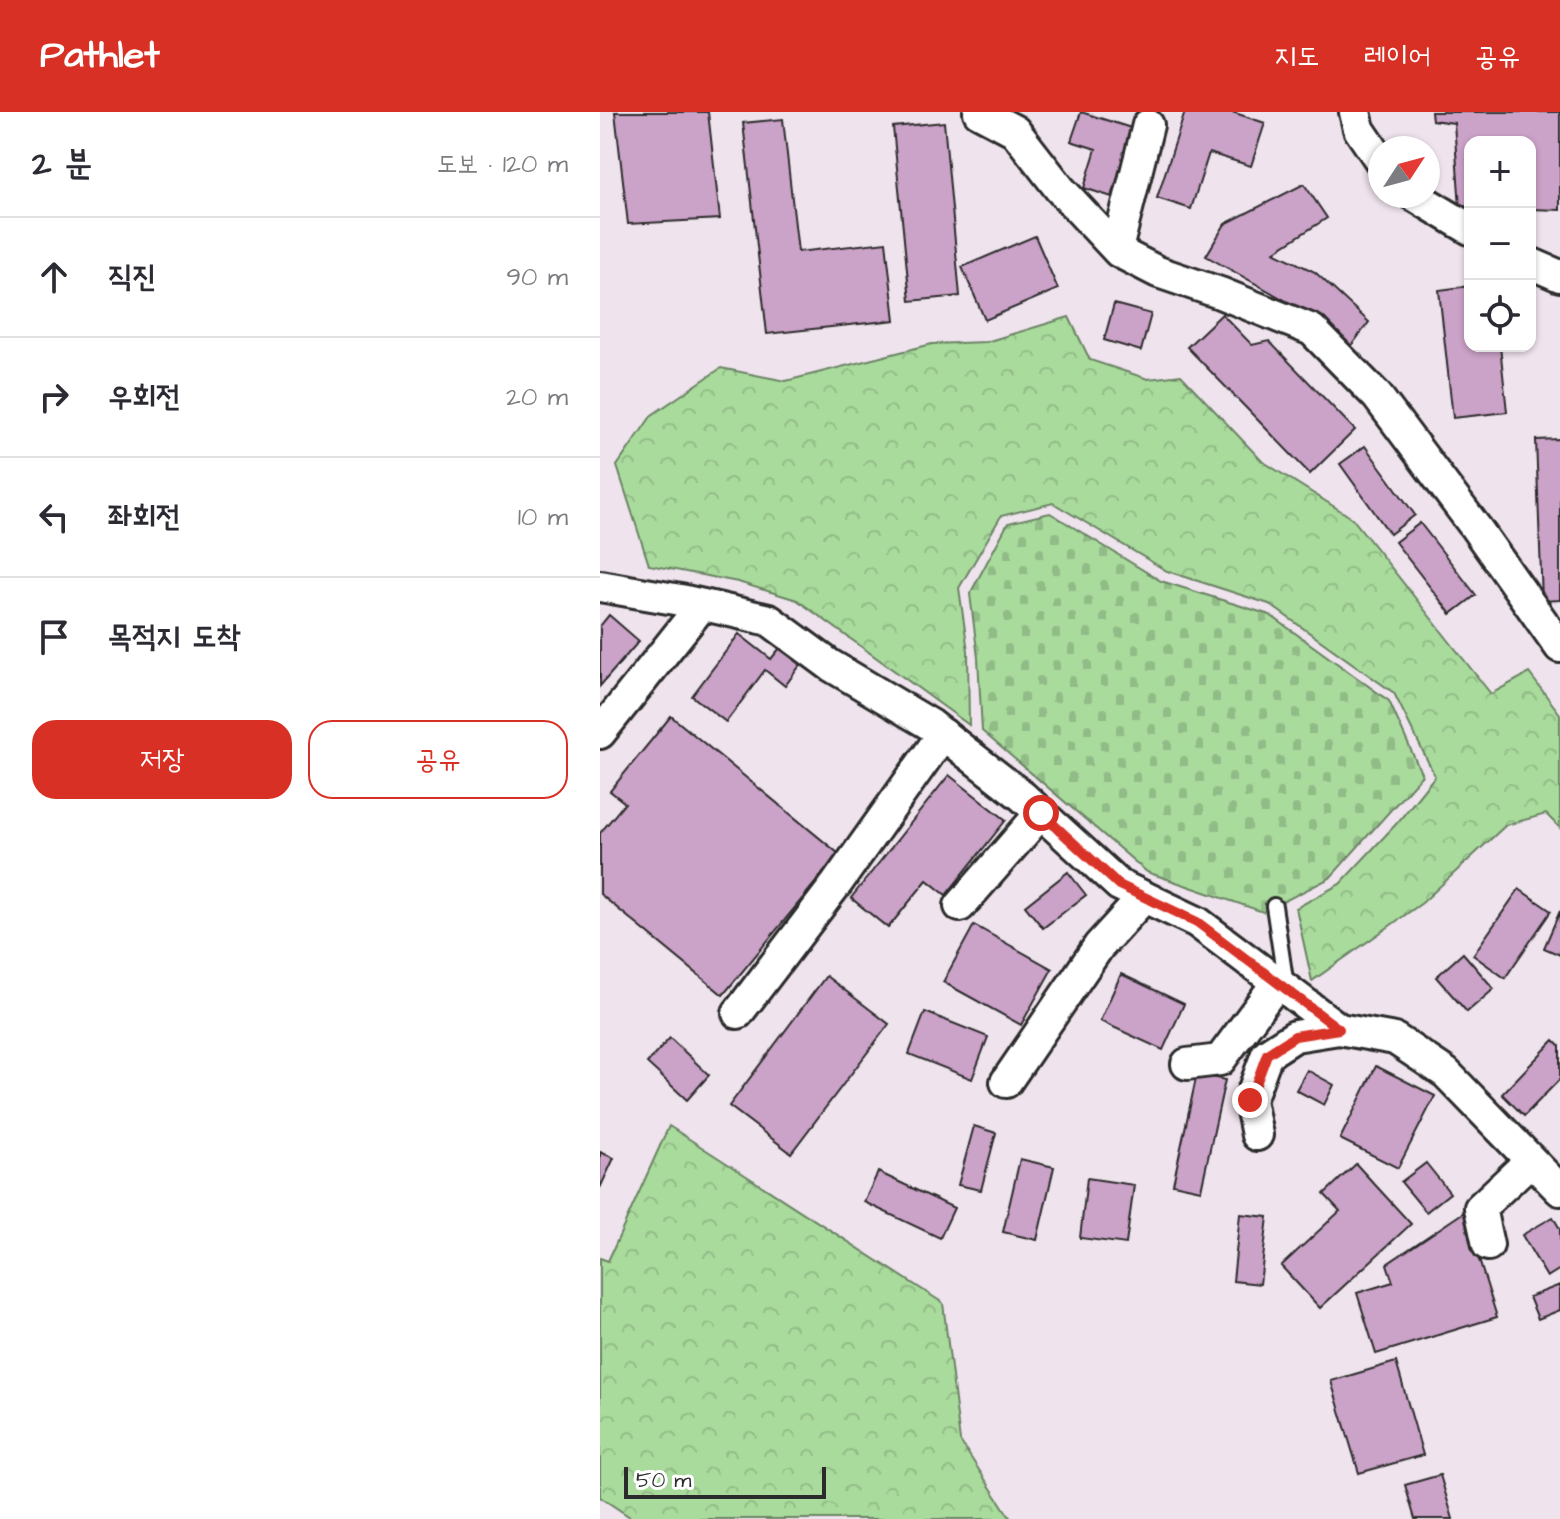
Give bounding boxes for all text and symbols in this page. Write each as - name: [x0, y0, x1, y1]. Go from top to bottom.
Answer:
- text: Pathlet: [40, 30, 160, 82]
- text: 지도: [1274, 37, 1319, 76]
- text: 레이어: [1363, 37, 1431, 76]
- text: 공유: [1475, 37, 1520, 76]
- north arrow: [1368, 136, 1440, 208]
- map controls: [1464, 136, 1536, 352]
- button: +: [1464, 136, 1536, 208]
- text: 2 분: [32, 140, 92, 188]
- text: 도보 · 120 m: [436, 146, 568, 182]
- button: −: [1464, 208, 1536, 280]
- icon: ahead: [32, 255, 76, 299]
- text: 직진: [108, 256, 156, 298]
- text: 90 m: [506, 259, 568, 295]
- button: locate: [1464, 280, 1536, 352]
- icon: right: [32, 375, 76, 419]
- text: 우회전: [108, 376, 180, 418]
- text: 20 m: [506, 379, 568, 415]
- icon: left: [32, 495, 76, 539]
- text: 좌회전: [108, 496, 180, 538]
- text: 10 m: [518, 499, 568, 535]
- icon: arrive: [32, 615, 76, 659]
- text: 목적지 도착: [108, 616, 241, 658]
- button: 저장: [32, 720, 292, 799]
- button: 공유: [308, 720, 568, 799]
- route start: [1023, 795, 1059, 831]
- route end: [1232, 1082, 1268, 1118]
- scale bar: [624, 1463, 826, 1499]
- text: 50 m: [636, 1465, 691, 1496]

